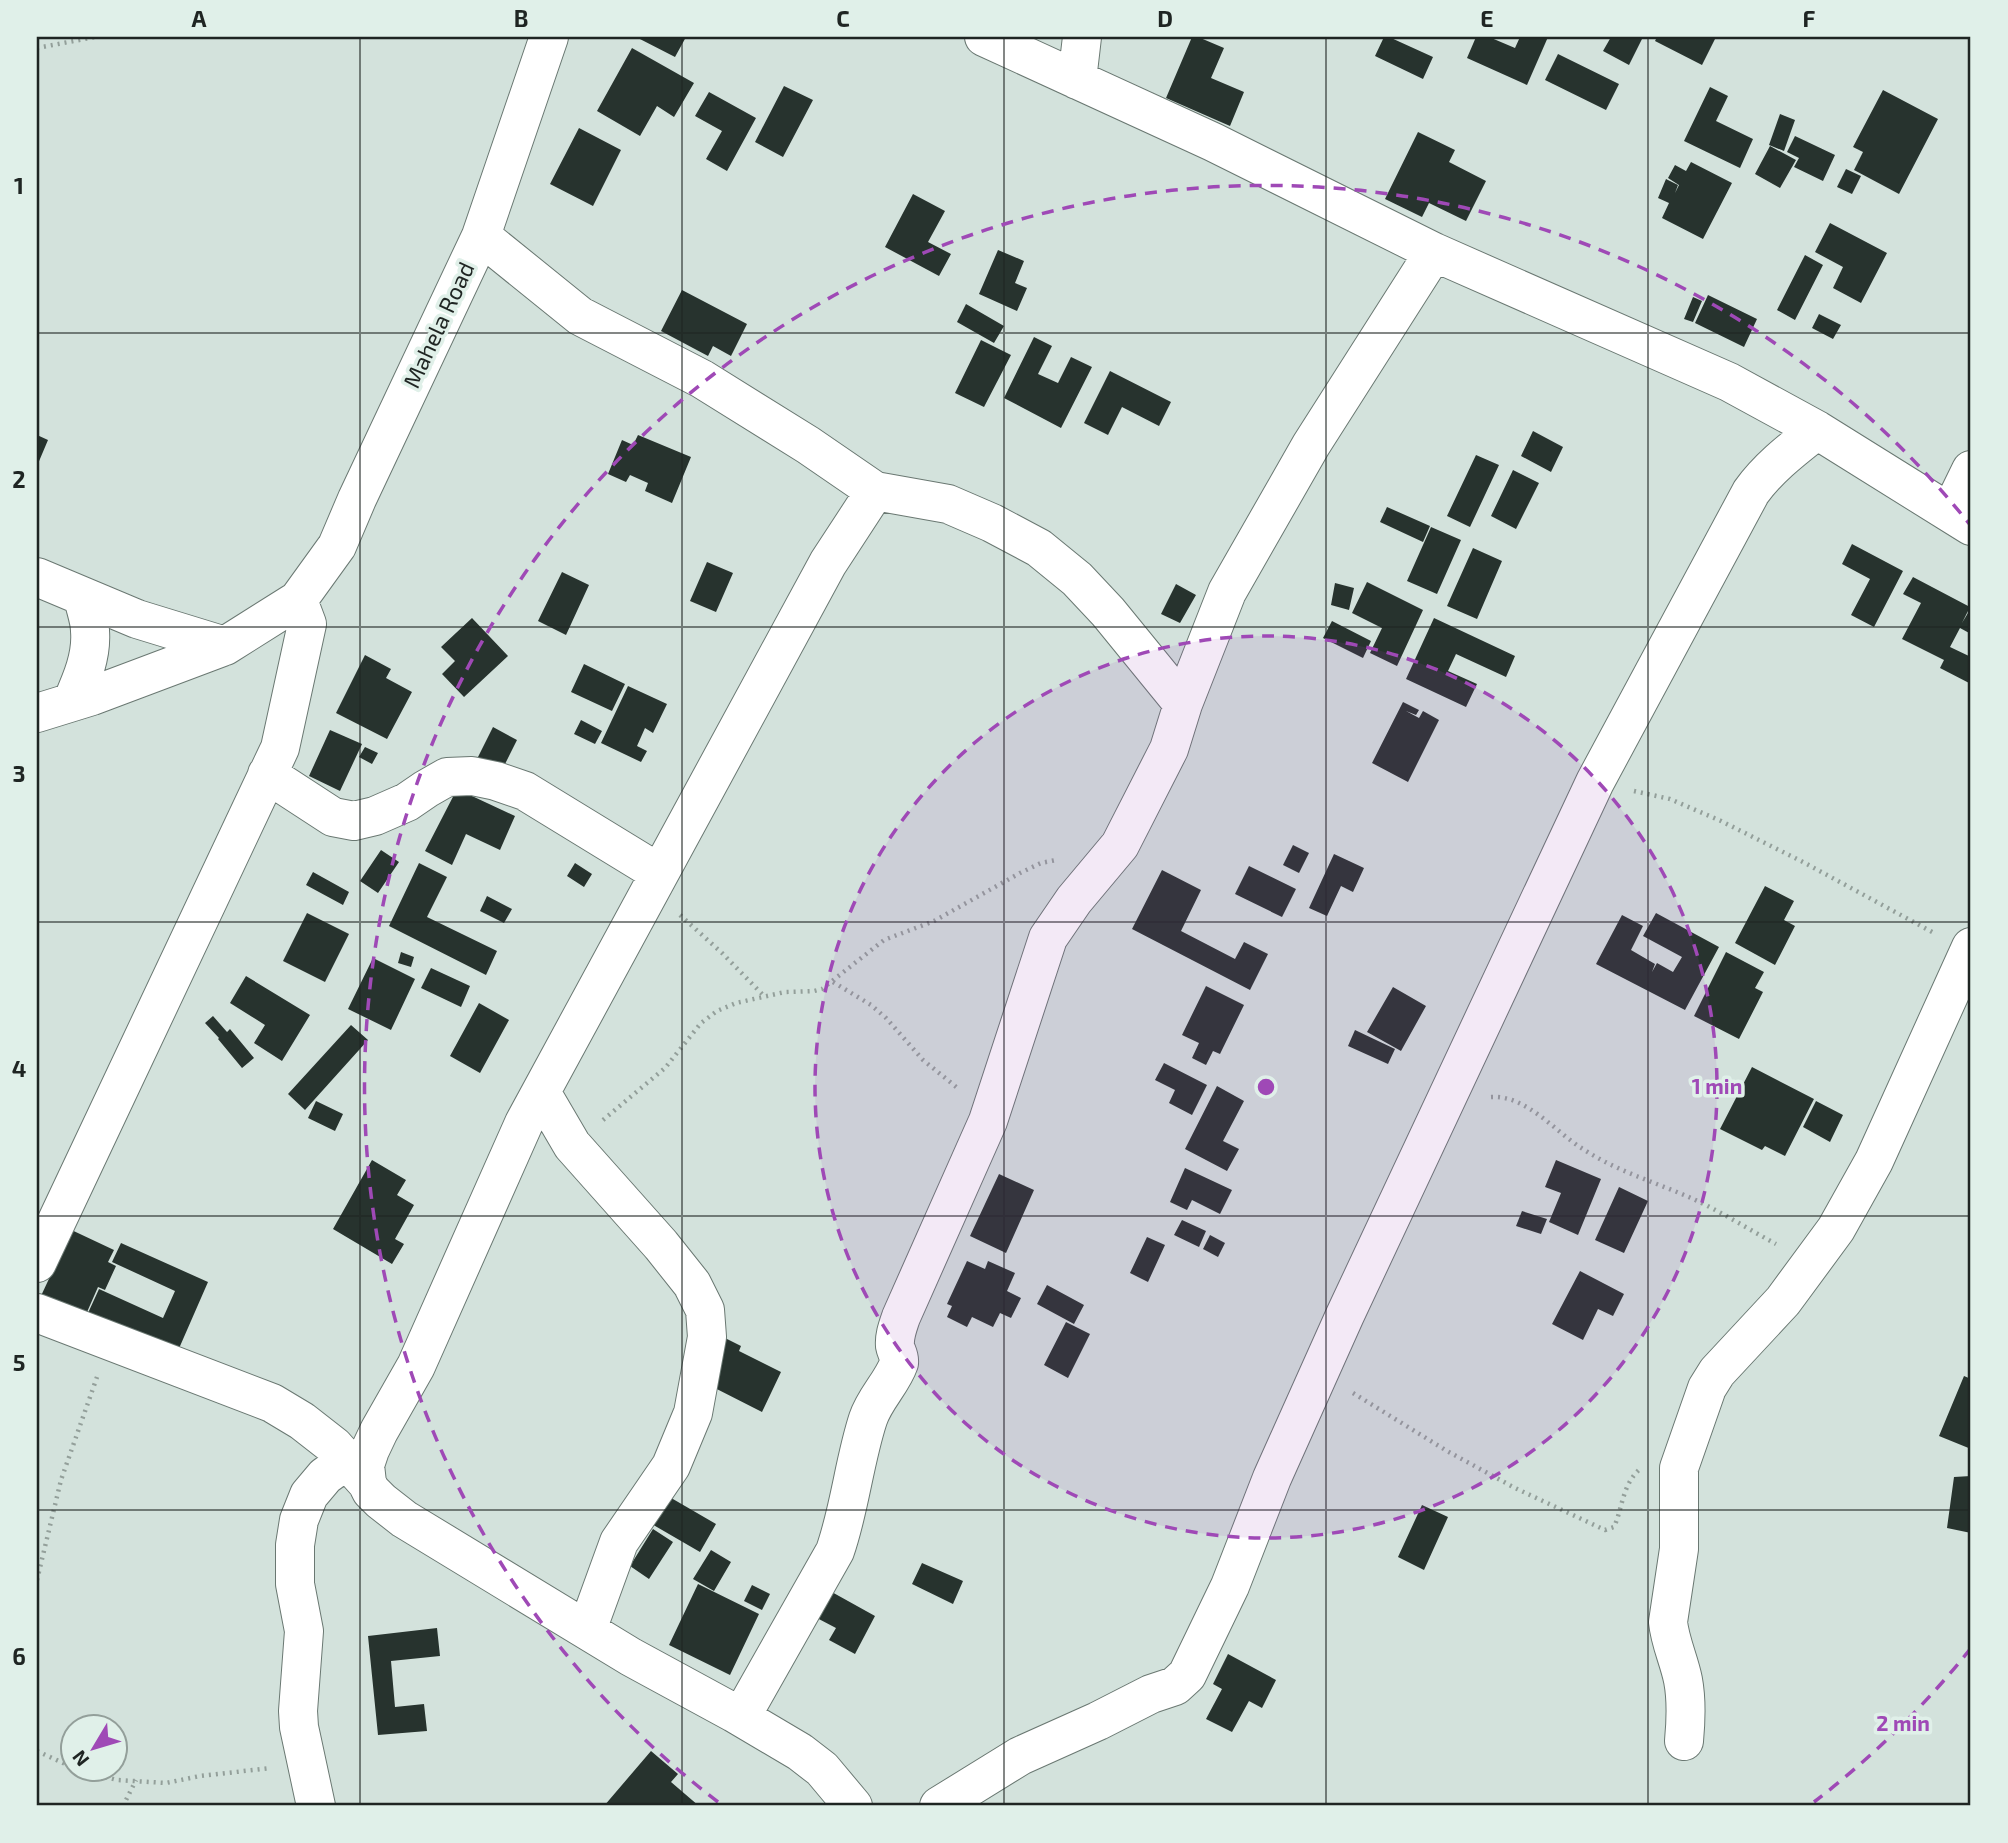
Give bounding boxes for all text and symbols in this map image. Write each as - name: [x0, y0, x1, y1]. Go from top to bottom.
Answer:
- text: A: [191, 4, 207, 32]
- text: B: [514, 4, 528, 32]
- text: C: [836, 4, 850, 32]
- text: D: [1157, 4, 1173, 32]
- text: E: [1480, 4, 1494, 32]
- text: F: [1803, 4, 1816, 32]
- text: 1: [14, 171, 24, 199]
- street label: Mahela Road: [397, 257, 480, 392]
- text: 2: [12, 465, 26, 493]
- text: 3: [12, 759, 26, 787]
- text: 4: [12, 1054, 26, 1082]
- text: 1 min: [1692, 1073, 1742, 1098]
- centre of rings: [1254, 1075, 1278, 1099]
- text: 5: [13, 1348, 25, 1376]
- text: 6: [12, 1642, 26, 1670]
- text: 2 min: [1876, 1710, 1930, 1735]
- north arrow: [60, 1714, 130, 1784]
- text: N: [67, 1746, 93, 1771]

